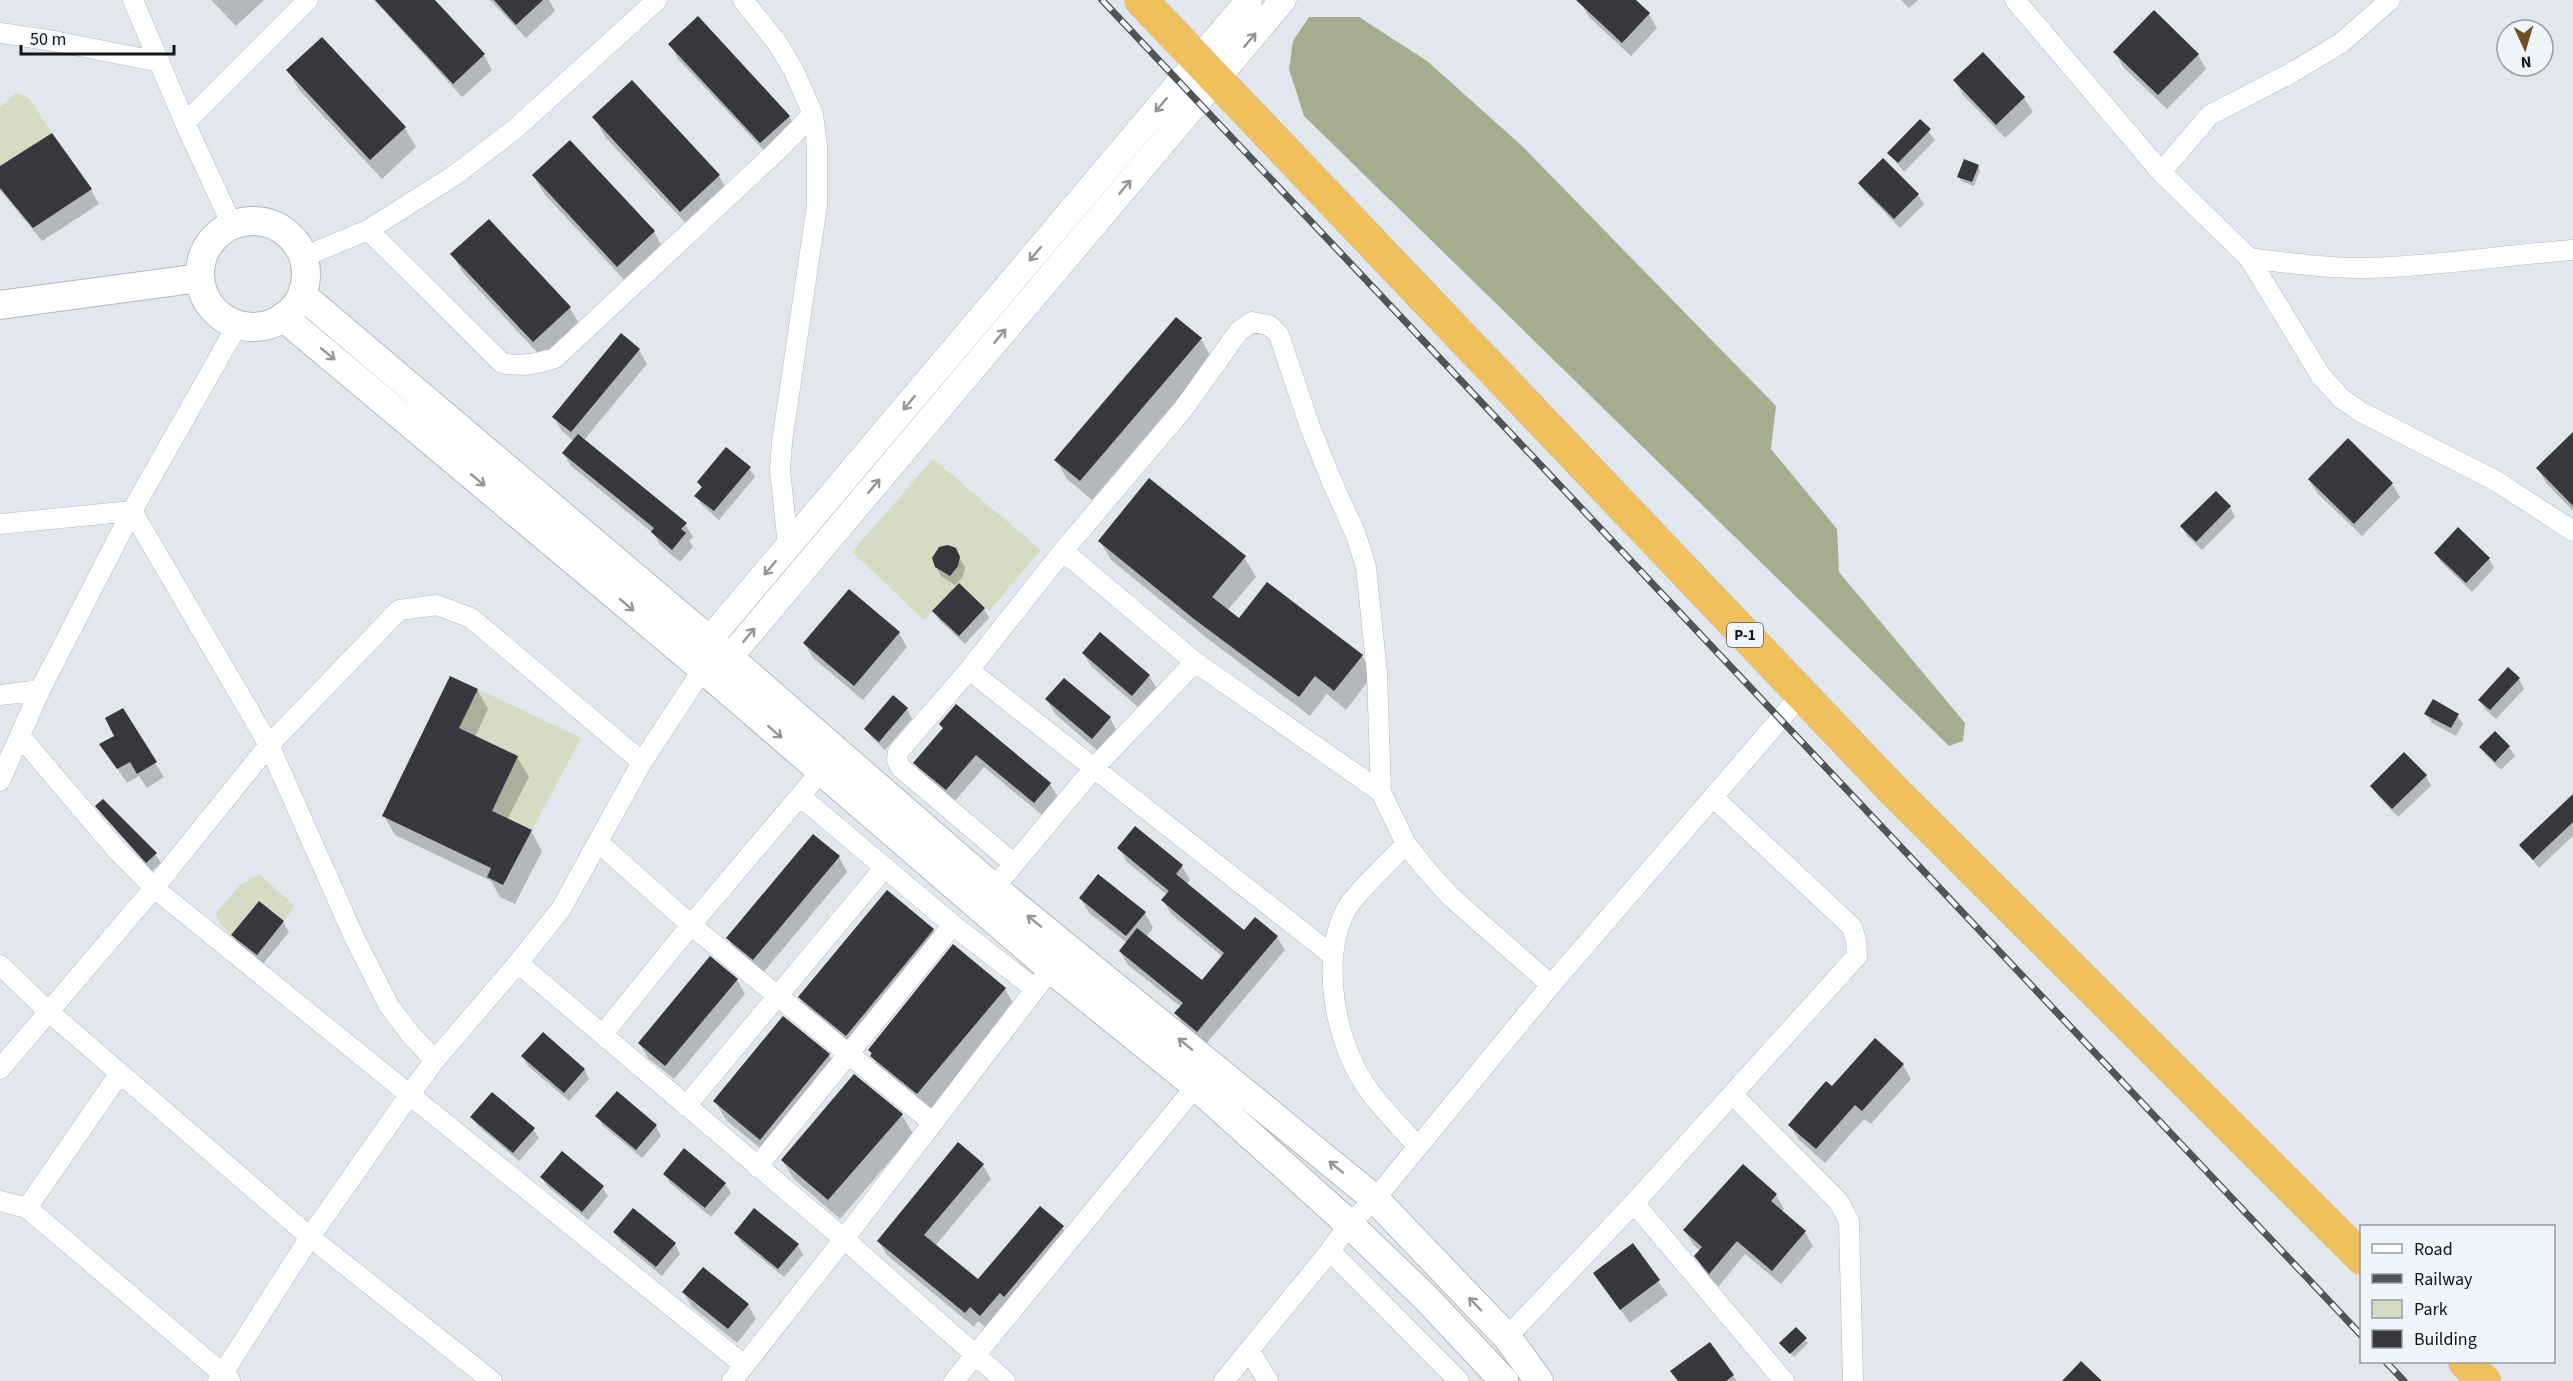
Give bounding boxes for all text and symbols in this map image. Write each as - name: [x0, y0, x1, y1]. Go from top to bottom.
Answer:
- scale bar: [21, 18, 174, 56]
- north arrow: [2495, 18, 2555, 78]
- text: 50 m: [30, 27, 66, 52]
- one-way arrow: [1243, 32, 1256, 48]
- text: N: [2520, 51, 2532, 73]
- one-way arrow: [1154, 97, 1167, 113]
- one-way arrow: [1118, 180, 1132, 195]
- one-way arrow: [1028, 246, 1042, 261]
- one-way arrow: [993, 328, 1006, 344]
- one-way arrow: [320, 348, 336, 361]
- one-way arrow: [902, 395, 916, 410]
- one-way arrow: [470, 473, 486, 486]
- one-way arrow: [867, 479, 881, 494]
- one-way arrow: [763, 560, 776, 576]
- one-way arrow: [619, 598, 634, 612]
- road number: P-1: [1727, 623, 1763, 647]
- one-way arrow: [742, 628, 756, 643]
- one-way arrow: [767, 725, 782, 739]
- one-way arrow: [1026, 914, 1042, 927]
- one-way arrow: [1178, 1037, 1193, 1051]
- one-way arrow: [1328, 1161, 1344, 1174]
- legend: [2360, 1225, 2555, 1363]
- text: Road: [2414, 1237, 2453, 1262]
- text: Railway: [2414, 1267, 2473, 1292]
- one-way arrow: [1468, 1296, 1482, 1311]
- text: Park: [2414, 1297, 2448, 1322]
- text: Building: [2414, 1327, 2477, 1352]

